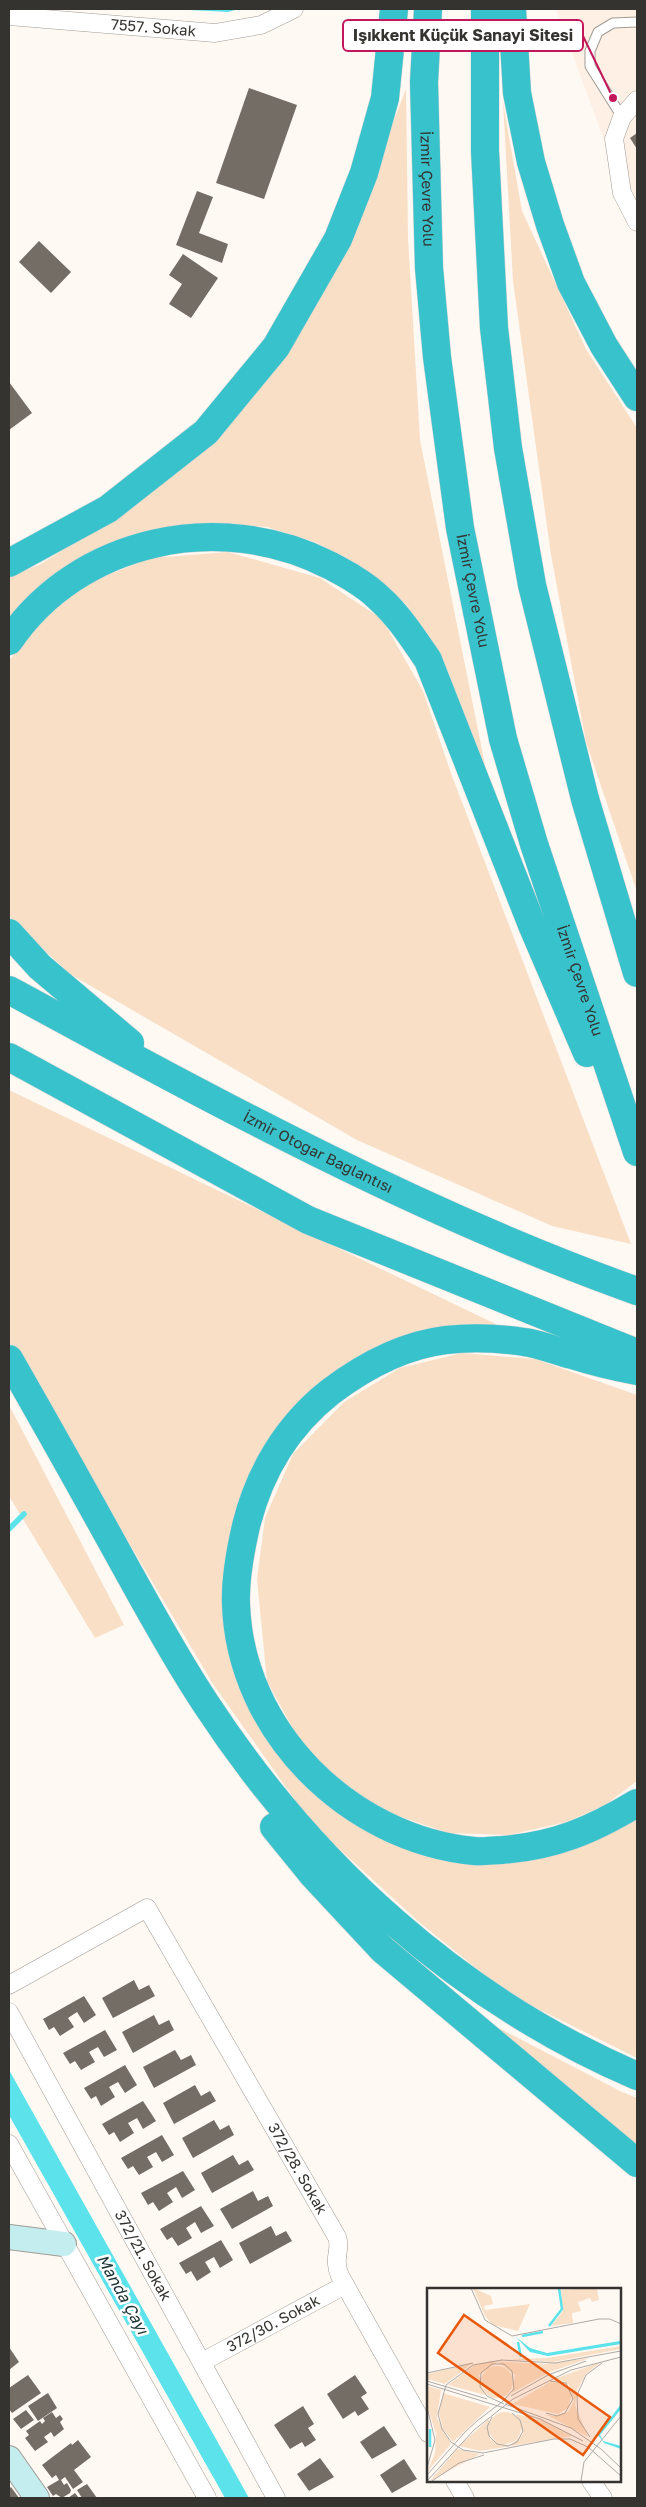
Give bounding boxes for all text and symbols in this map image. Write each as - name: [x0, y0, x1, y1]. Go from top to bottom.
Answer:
- street label: 7557. Sokak: [110, 14, 197, 39]
- callout: Işıkkent Küçük Sanayi Sitesi: [343, 20, 583, 51]
- text: Işıkkent Küçük Sanayi Sitesi: [353, 25, 573, 45]
- street label: İzmir Çevre Yolu: [417, 131, 438, 247]
- street label: İzmir Çevre Yolu: [453, 532, 494, 649]
- street label: İzmir Çevre Yolu: [554, 923, 608, 1038]
- street label: İzmir Otogar Bağlantısı: [240, 1107, 396, 1196]
- street label: 372/28. Sokak: [265, 2119, 332, 2218]
- street label: 372/21. Sokak: [112, 2207, 176, 2304]
- water label: Manda Çayı: [93, 2251, 154, 2338]
- inset map: [427, 2288, 621, 2482]
- street label: 372/30. Sokak: [223, 2290, 323, 2355]

